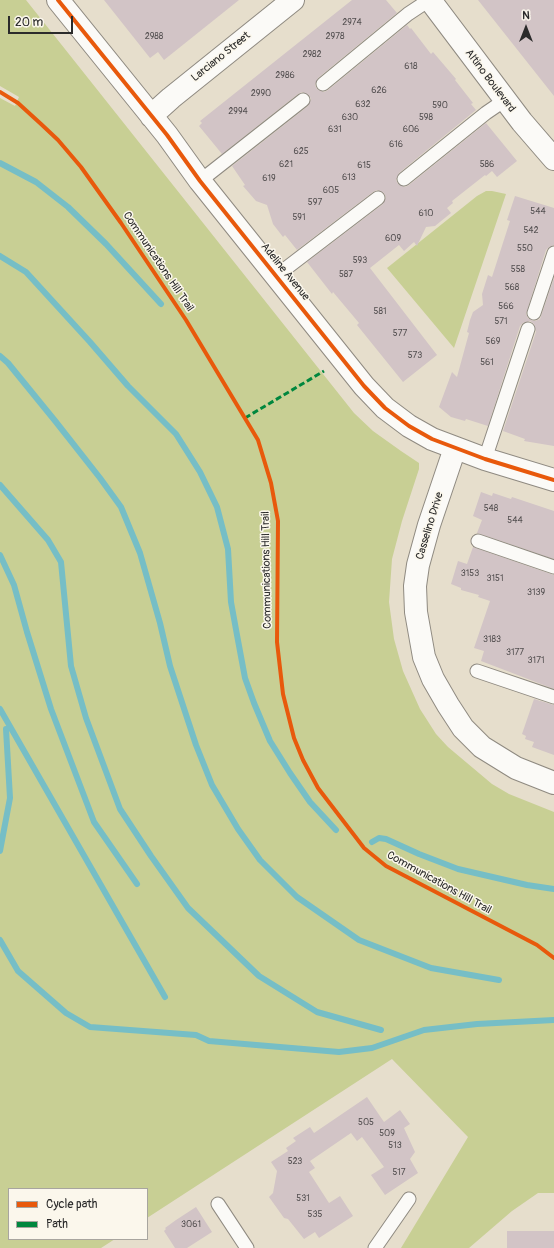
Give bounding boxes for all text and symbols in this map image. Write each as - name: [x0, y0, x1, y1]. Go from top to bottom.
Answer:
- scale bar: [10, 8, 75, 34]
- north arrow: [506, 8, 546, 48]
- text: N: [522, 9, 530, 22]
- text: 20 m: [15, 15, 43, 30]
- house number: 2974: [342, 18, 362, 28]
- street label: Larciano Street: [189, 29, 253, 85]
- house number: 2988: [145, 32, 163, 42]
- house number: 2978: [326, 32, 344, 42]
- street label: Altino Boulevard: [462, 47, 518, 115]
- house number: 2982: [302, 50, 322, 60]
- house number: 618: [404, 62, 418, 72]
- house number: 2986: [275, 71, 295, 81]
- house number: 626: [371, 86, 387, 96]
- house number: 2990: [251, 89, 271, 99]
- house number: 632: [355, 100, 371, 110]
- house number: 590: [432, 101, 448, 111]
- house number: 2994: [228, 107, 248, 117]
- house number: 630: [342, 113, 358, 123]
- house number: 598: [419, 113, 433, 123]
- house number: 631: [328, 125, 342, 135]
- house number: 606: [403, 125, 419, 135]
- house number: 616: [389, 140, 403, 150]
- house number: 625: [293, 147, 309, 157]
- house number: 621: [279, 160, 293, 170]
- house number: 586: [480, 160, 494, 170]
- house number: 615: [357, 161, 371, 171]
- house number: 613: [342, 173, 356, 183]
- house number: 619: [262, 174, 276, 184]
- house number: 605: [323, 186, 339, 196]
- house number: 597: [308, 198, 322, 208]
- house number: 544: [530, 207, 546, 217]
- house number: 610: [419, 209, 433, 219]
- street label: Communications Hill Trail: [120, 210, 196, 314]
- house number: 591: [292, 213, 306, 223]
- house number: 542: [523, 226, 539, 236]
- house number: 609: [385, 234, 401, 244]
- street label: Adeline Avenue: [258, 240, 312, 304]
- house number: 550: [517, 244, 533, 254]
- house number: 593: [353, 256, 367, 266]
- house number: 558: [511, 265, 525, 275]
- house number: 587: [339, 270, 353, 280]
- house number: 568: [505, 283, 519, 293]
- house number: 566: [498, 302, 514, 312]
- house number: 581: [374, 307, 386, 317]
- house number: 571: [494, 317, 508, 327]
- house number: 577: [393, 329, 407, 339]
- house number: 569: [486, 337, 500, 347]
- house number: 573: [408, 351, 422, 361]
- house number: 561: [480, 358, 494, 368]
- street label: Casselino Drive: [413, 491, 447, 561]
- house number: 548: [484, 504, 498, 514]
- street label: Communications Hill Trail: [259, 511, 275, 629]
- house number: 544: [507, 516, 523, 526]
- house number: 3153: [461, 569, 479, 579]
- house number: 3151: [487, 574, 503, 584]
- house number: 3139: [527, 588, 545, 598]
- house number: 3183: [483, 635, 501, 645]
- house number: 3177: [506, 648, 524, 658]
- house number: 3171: [528, 656, 544, 666]
- street label: Communications Hill Trail: [384, 849, 494, 917]
- house number: 505: [358, 1118, 374, 1128]
- house number: 509: [379, 1129, 395, 1139]
- house number: 513: [388, 1141, 402, 1151]
- house number: 523: [288, 1157, 302, 1167]
- house number: 517: [392, 1168, 406, 1178]
- legend: [8, 1188, 148, 1240]
- house number: 531: [296, 1194, 310, 1204]
- text: Cycle path: [46, 1197, 97, 1212]
- house number: 535: [308, 1210, 322, 1220]
- text: Path: [46, 1217, 68, 1232]
- house number: 3061: [181, 1220, 201, 1230]

